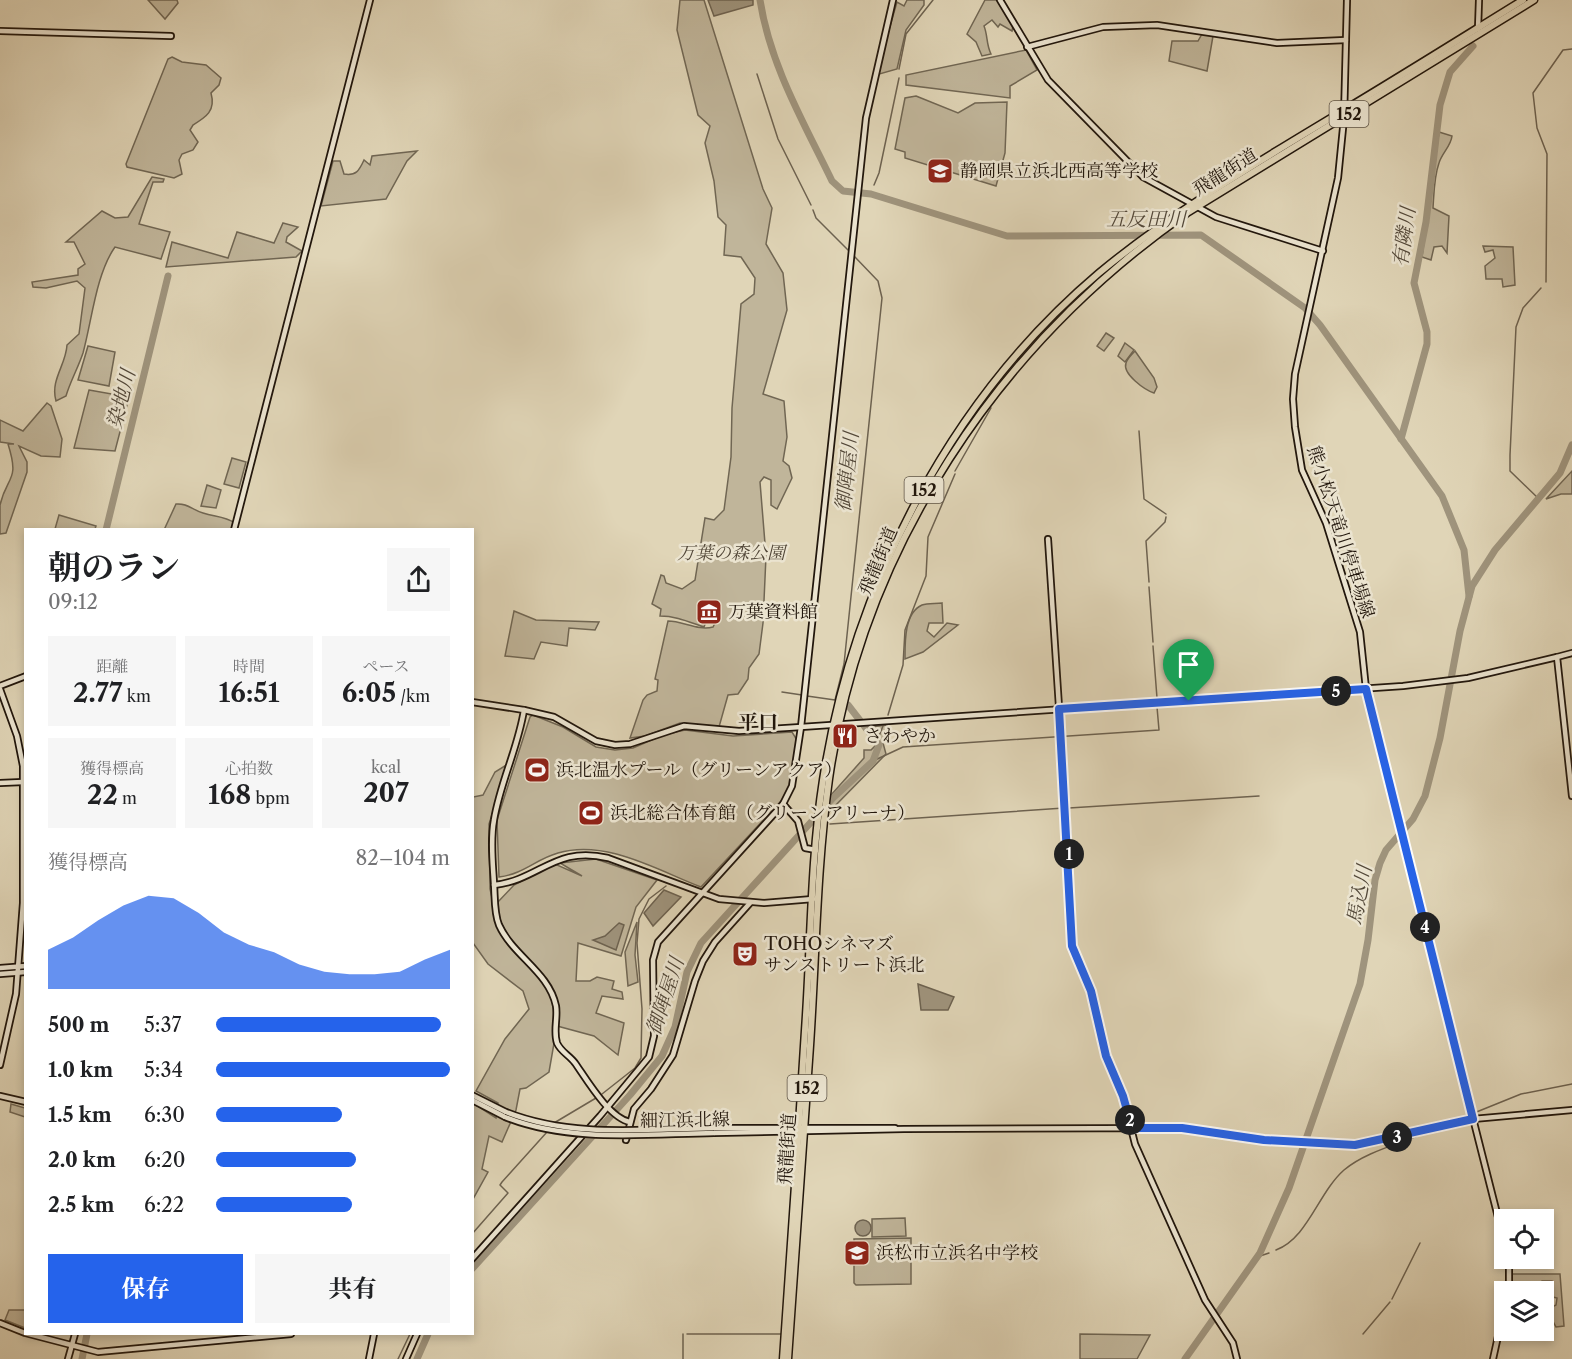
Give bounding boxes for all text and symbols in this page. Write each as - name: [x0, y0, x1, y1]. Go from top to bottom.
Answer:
- road number: 152: [1330, 101, 1368, 127]
- street label: 飛龍街道: [1189, 144, 1261, 200]
- school or university icon: 静岡県立浜北西高等学校: [925, 156, 955, 186]
- place label: 静岡県立浜北西高等学校: [960, 160, 1158, 182]
- water label: 有隣川: [1388, 204, 1420, 268]
- water label: 五反田川: [1106, 207, 1188, 231]
- water label: 染地川: [102, 365, 140, 431]
- water label: 御陣屋川: [831, 429, 863, 513]
- street label: 熊小松天竜川停車場線: [1303, 443, 1379, 621]
- road number: 152: [904, 477, 944, 503]
- street label: 飛龍街道: [854, 524, 902, 598]
- park label: 万葉の森公園: [677, 542, 788, 564]
- text: 朝のラン: [48, 547, 180, 588]
- button: share: [387, 548, 450, 611]
- text: 09:12: [48, 590, 98, 614]
- museum icon: 万葉資料館: [694, 597, 724, 627]
- place label: 万葉資料館: [728, 601, 818, 623]
- pin: [1163, 639, 1214, 701]
- icon: arrive: [1172, 648, 1205, 681]
- text: 距離: [96, 656, 128, 676]
- text: 時間: [233, 656, 265, 676]
- text: ペース: [362, 656, 410, 676]
- pin: 5: [1321, 676, 1351, 706]
- text: 2.77: [73, 677, 122, 709]
- text: 16:51: [218, 677, 280, 709]
- text: 6:05: [342, 677, 396, 709]
- text: 5: [1332, 681, 1340, 701]
- text: km: [122, 686, 151, 706]
- text: /km: [396, 686, 430, 706]
- district label: 平口: [738, 710, 778, 734]
- restaurant icon: さわやか: [830, 721, 860, 751]
- place label: さわやか: [864, 725, 936, 747]
- sports icon: 浜北温水プール（グリーンアクア）: [522, 755, 552, 785]
- text: kcal: [371, 757, 401, 777]
- text: 獲得標高: [80, 758, 144, 778]
- text: 心拍数: [225, 758, 273, 778]
- place label: 浜北温水プール（グリーンアクア）: [556, 759, 842, 781]
- text: 207: [363, 777, 409, 809]
- text: 22: [87, 779, 118, 811]
- text: 168: [208, 779, 251, 811]
- text: m: [118, 788, 137, 808]
- text: bpm: [251, 788, 290, 808]
- sports icon: 浜北総合体育館（グリーンアリーナ）: [576, 798, 606, 828]
- place label: 浜北総合体育館（グリーンアリーナ）: [610, 802, 915, 824]
- pin: 1: [1054, 839, 1084, 869]
- text: 1: [1065, 844, 1073, 864]
- text: 82–104 m: [355, 846, 450, 870]
- text: 獲得標高: [48, 850, 128, 874]
- water label: 馬込川: [1341, 861, 1377, 927]
- pin: 4: [1410, 912, 1440, 942]
- text: 4: [1420, 917, 1430, 937]
- place label: TOHOシネマズ サンストリート浜北: [764, 933, 925, 976]
- theatre icon: TOHOシネマズ サンストリート浜北: [730, 939, 760, 969]
- water label: 御陣屋川: [641, 952, 689, 1038]
- text: 500 m: [48, 1013, 109, 1037]
- text: 5:37: [144, 1013, 181, 1037]
- text: 1.0 km: [48, 1058, 113, 1082]
- text: 5:34: [144, 1058, 183, 1082]
- road number: 152: [788, 1075, 826, 1101]
- text: 1.5 km: [48, 1103, 112, 1127]
- text: 6:30: [144, 1103, 185, 1127]
- pin: 2: [1115, 1105, 1145, 1135]
- street label: 細江浜北線: [640, 1108, 730, 1132]
- text: 2: [1125, 1110, 1135, 1130]
- street label: 飛龍街道: [774, 1112, 800, 1186]
- pin: 3: [1382, 1122, 1412, 1152]
- text: 3: [1392, 1127, 1402, 1147]
- text: 2.0 km: [48, 1148, 116, 1172]
- text: 6:20: [144, 1148, 186, 1172]
- text: 2.5 km: [48, 1193, 115, 1217]
- text: 6:22: [144, 1193, 184, 1217]
- map controls: [1494, 1209, 1554, 1341]
- button: locate: [1494, 1209, 1554, 1269]
- school or university icon: 浜松市立浜名中学校: [842, 1238, 872, 1268]
- place label: 浜松市立浜名中学校: [876, 1242, 1038, 1264]
- button: 保存: [48, 1254, 243, 1323]
- button: 共有: [255, 1254, 450, 1323]
- button: layers: [1494, 1281, 1554, 1341]

